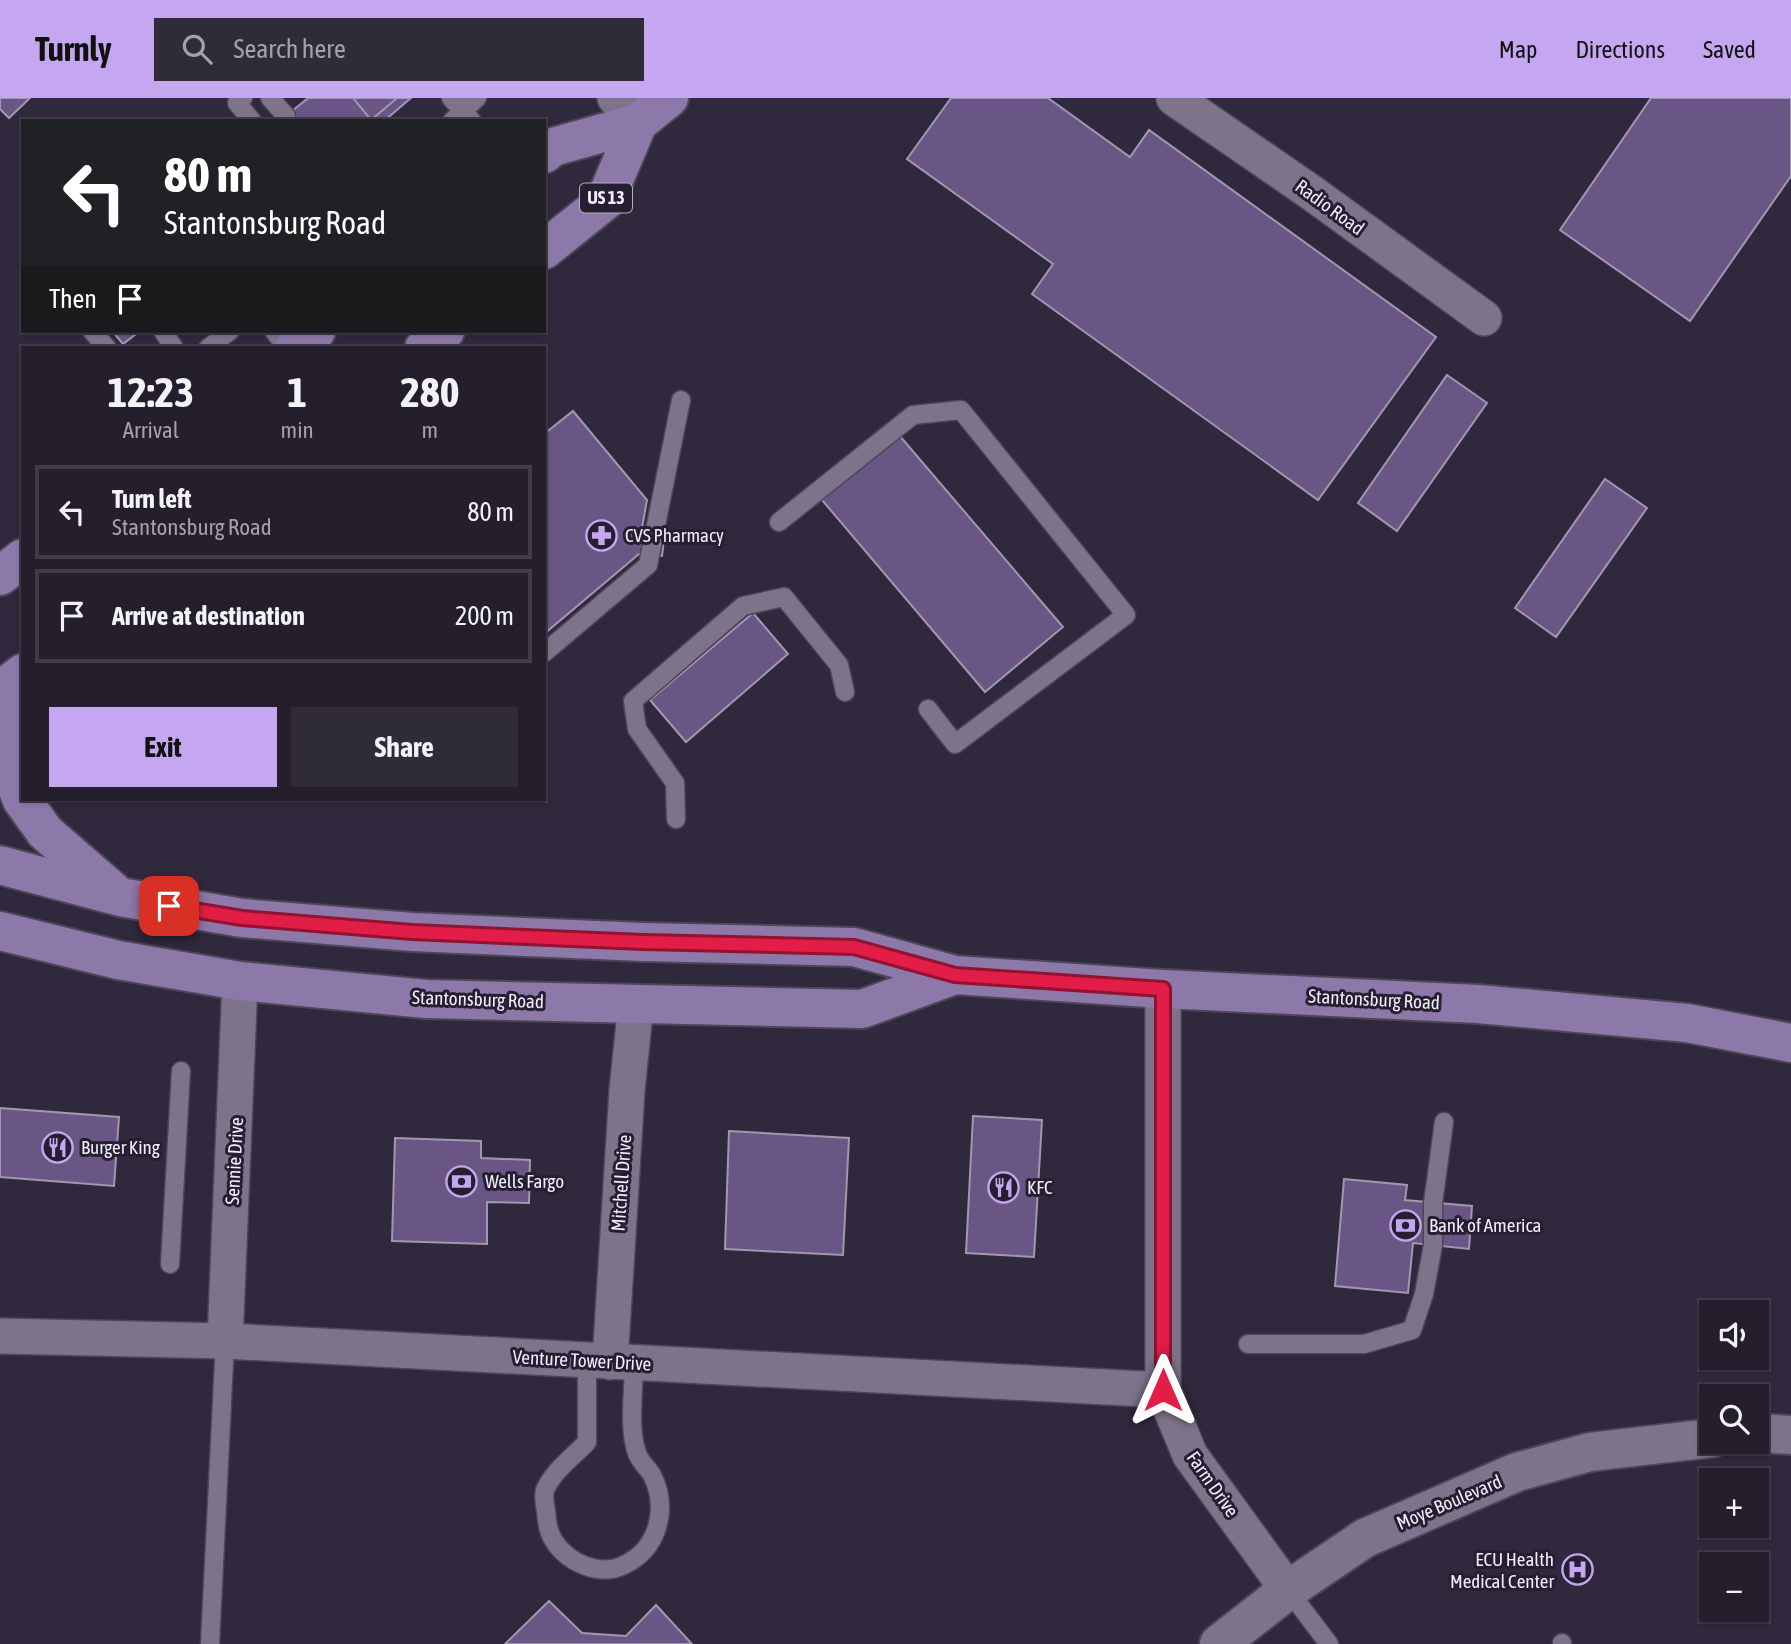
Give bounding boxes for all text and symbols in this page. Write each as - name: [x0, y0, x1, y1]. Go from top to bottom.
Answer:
- search box: [154, 18, 644, 81]
- text: Turnly: [35, 30, 112, 68]
- icon: search: [178, 30, 216, 68]
- text: Search here: [234, 34, 346, 64]
- text: Map: [1499, 36, 1537, 63]
- text: Directions: [1575, 36, 1665, 63]
- text: Saved: [1703, 36, 1756, 63]
- text: 80 m: [164, 146, 252, 202]
- icon: left: [49, 147, 140, 238]
- street label: Radio Road: [1291, 175, 1369, 239]
- road number: US 13: [580, 184, 632, 212]
- text: Stantonsburg Road: [164, 204, 386, 241]
- icon: arrive: [111, 280, 149, 318]
- text: Then: [49, 284, 97, 314]
- text: 12:23: [108, 368, 194, 416]
- text: 1: [287, 368, 307, 416]
- text: 280: [400, 368, 459, 416]
- text: Arrival: [123, 417, 179, 443]
- text: min: [281, 417, 314, 443]
- text: m: [422, 417, 438, 443]
- text: Turn left: [112, 484, 192, 514]
- icon: left: [53, 493, 91, 531]
- text: 80 m: [467, 497, 514, 527]
- text: Stantonsburg Road: [112, 514, 272, 540]
- pharmacy icon: CVS Pharmacy: [585, 518, 619, 552]
- place label: CVS Pharmacy: [625, 524, 724, 546]
- icon: arrive: [53, 597, 91, 635]
- text: Arrive at destination: [112, 601, 305, 631]
- text: 200 m: [455, 601, 514, 631]
- button: Exit: [49, 707, 277, 787]
- button: Share: [291, 707, 518, 787]
- pin: [139, 876, 199, 936]
- icon: arrive: [150, 887, 188, 925]
- street label: Stantonsburg Road: [1308, 985, 1440, 1013]
- street label: Stantonsburg Road: [412, 986, 544, 1012]
- street label: Sennie Drive: [221, 1117, 247, 1205]
- restaurant icon: Burger King: [41, 1130, 75, 1164]
- street label: Mitchell Drive: [607, 1134, 635, 1232]
- place label: Burger King: [81, 1136, 161, 1158]
- bank icon: Wells Fargo: [445, 1164, 479, 1198]
- place label: Wells Fargo: [485, 1170, 564, 1192]
- restaurant icon: KFC: [987, 1170, 1021, 1204]
- place label: KFC: [1027, 1176, 1053, 1198]
- bank icon: Bank of America: [1389, 1208, 1423, 1242]
- place label: Bank of America: [1429, 1214, 1541, 1236]
- map controls: [1699, 1300, 1769, 1622]
- button: sound: [1699, 1300, 1769, 1370]
- street label: Venture Tower Drive: [512, 1345, 652, 1375]
- position arrow: [1126, 1353, 1200, 1427]
- button: search: [1699, 1384, 1769, 1454]
- street label: Farm Drive: [1183, 1447, 1243, 1521]
- button: +: [1699, 1468, 1769, 1538]
- street label: Moye Boulevard: [1393, 1470, 1505, 1534]
- place label: ECU Health Medical Center: [1450, 1548, 1554, 1592]
- button: −: [1699, 1552, 1769, 1622]
- hospital icon: ECU Health Medical Center: [1560, 1553, 1594, 1587]

